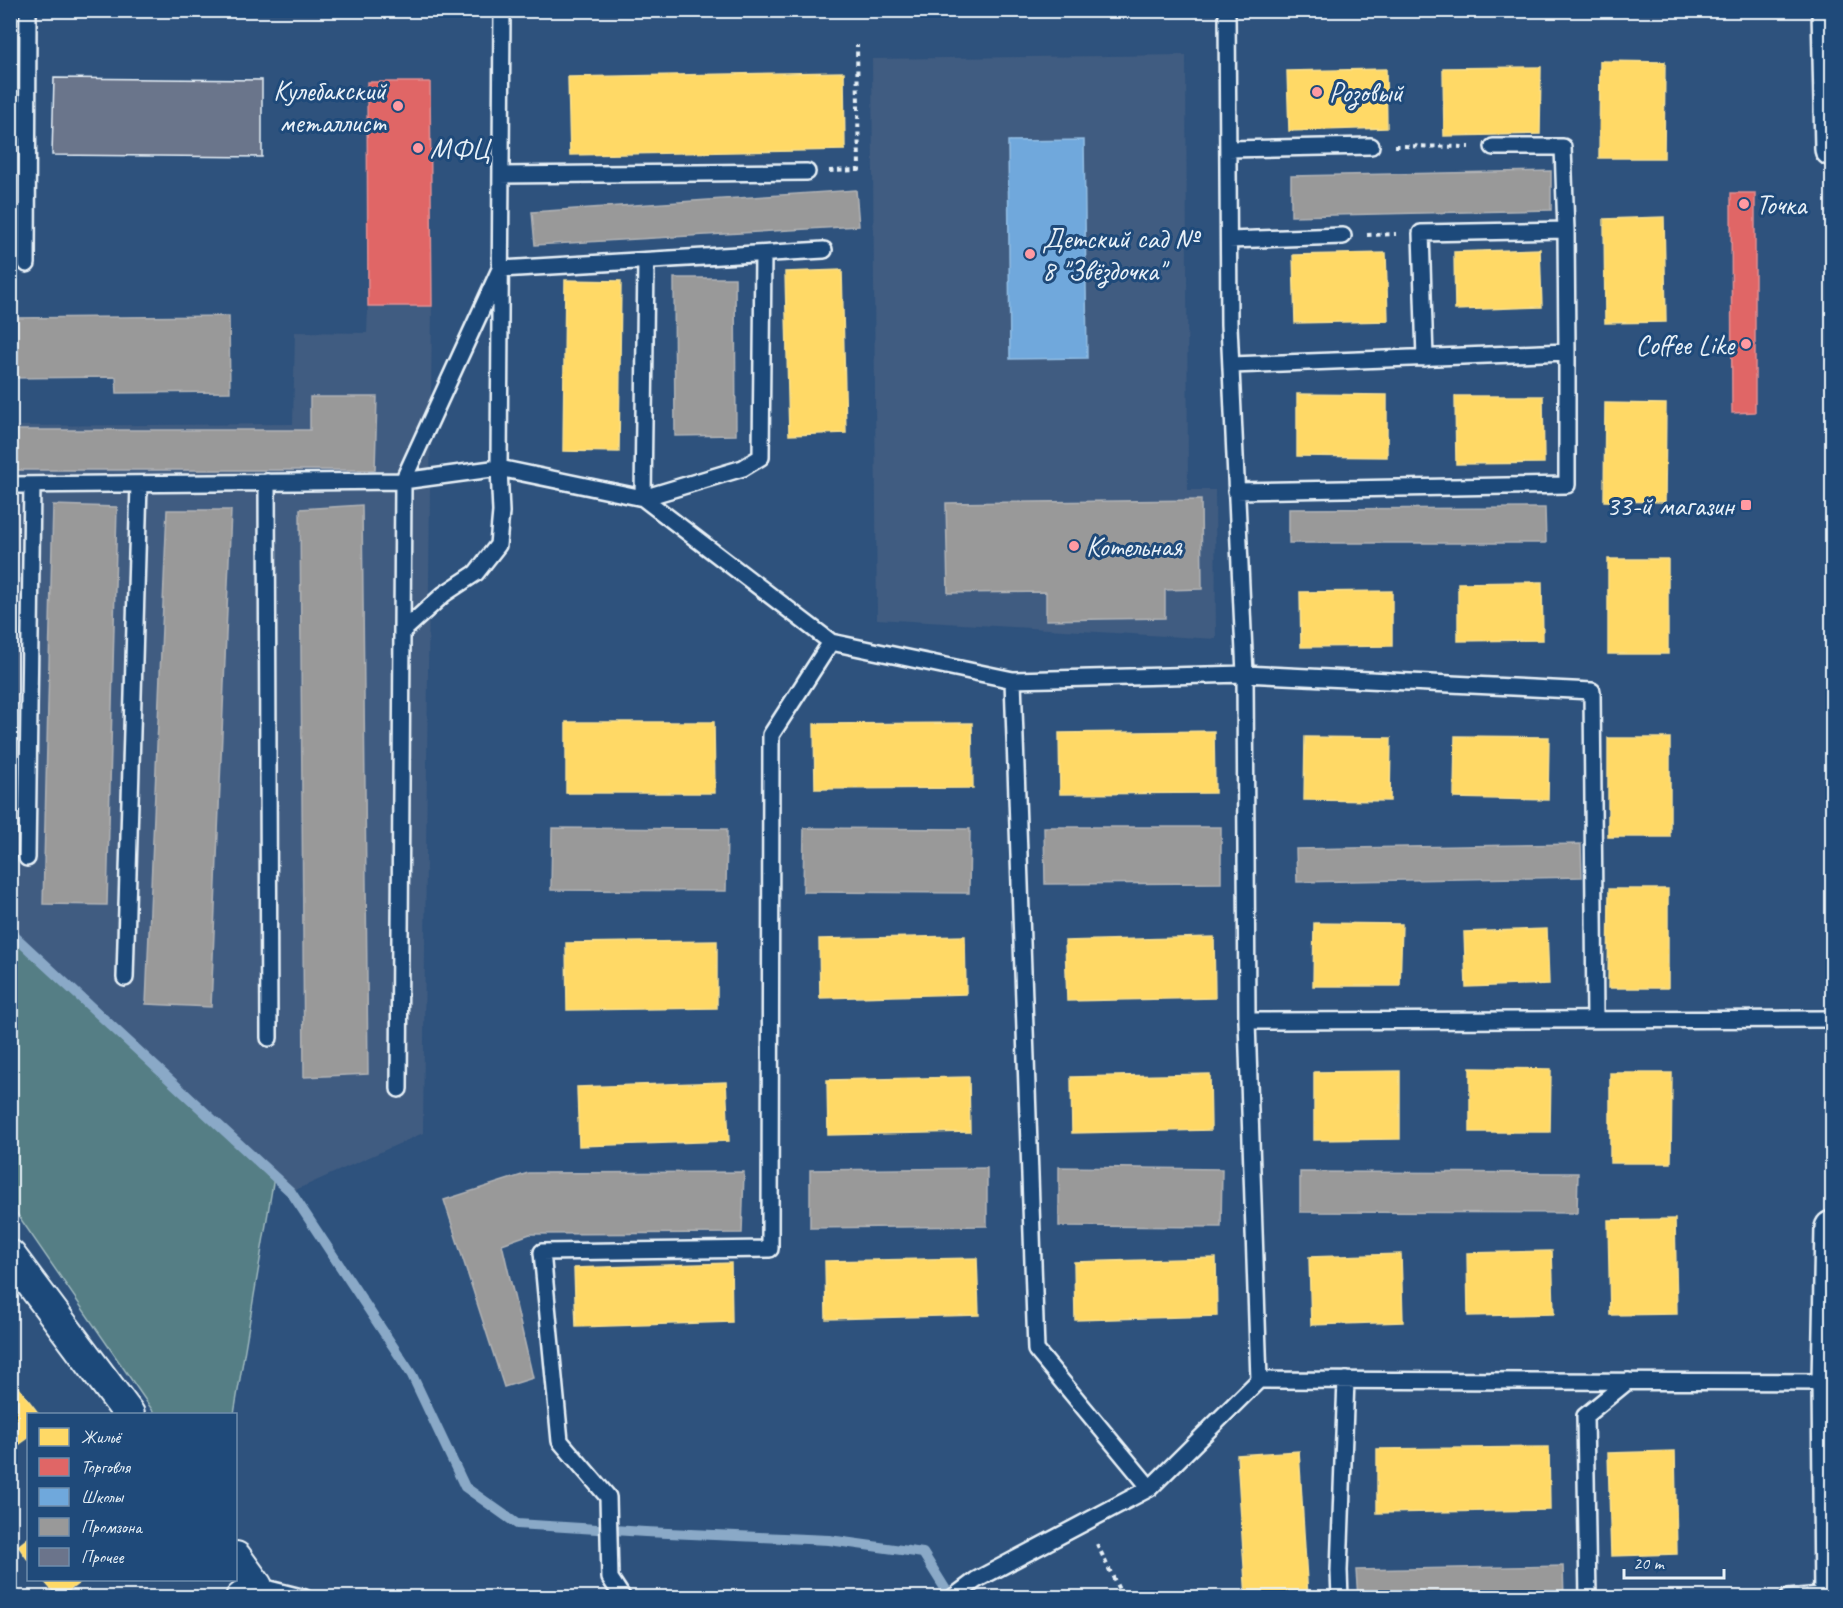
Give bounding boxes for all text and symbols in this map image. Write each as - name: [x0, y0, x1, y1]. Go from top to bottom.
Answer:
- place label: Кулебакский металлист: [273, 73, 387, 140]
- place label: Розовый: [1329, 75, 1404, 111]
- marker: Розовый: [1310, 85, 1324, 99]
- marker: Кулебакский металлист: [391, 99, 405, 113]
- place label: МФЦ: [430, 131, 492, 166]
- marker: МФЦ: [411, 141, 425, 155]
- place label: Точка: [1756, 187, 1808, 222]
- marker: Точка: [1737, 197, 1751, 211]
- place label: Детский сад № 8 "Звёздочка": [1042, 221, 1201, 289]
- marker: Детский сад № 8 "Звёздочка": [1023, 247, 1037, 261]
- place label: Coffee Like: [1635, 327, 1736, 362]
- marker: Coffee Like: [1739, 337, 1753, 351]
- place label: 33-й магазин: [1606, 488, 1735, 523]
- marker: 33-й магазин: [1739, 498, 1753, 512]
- place label: Котельная: [1086, 529, 1183, 564]
- marker: Котельная: [1067, 539, 1081, 553]
- legend: [27, 1413, 237, 1581]
- text: Жильё: [81, 1426, 123, 1448]
- text: Торговля: [81, 1456, 132, 1478]
- text: Школы: [81, 1486, 125, 1508]
- text: Промзона: [81, 1516, 143, 1538]
- scale bar: [1624, 1542, 1724, 1580]
- text: Прочее: [81, 1546, 124, 1568]
- text: 20 m: [1633, 1552, 1666, 1574]

